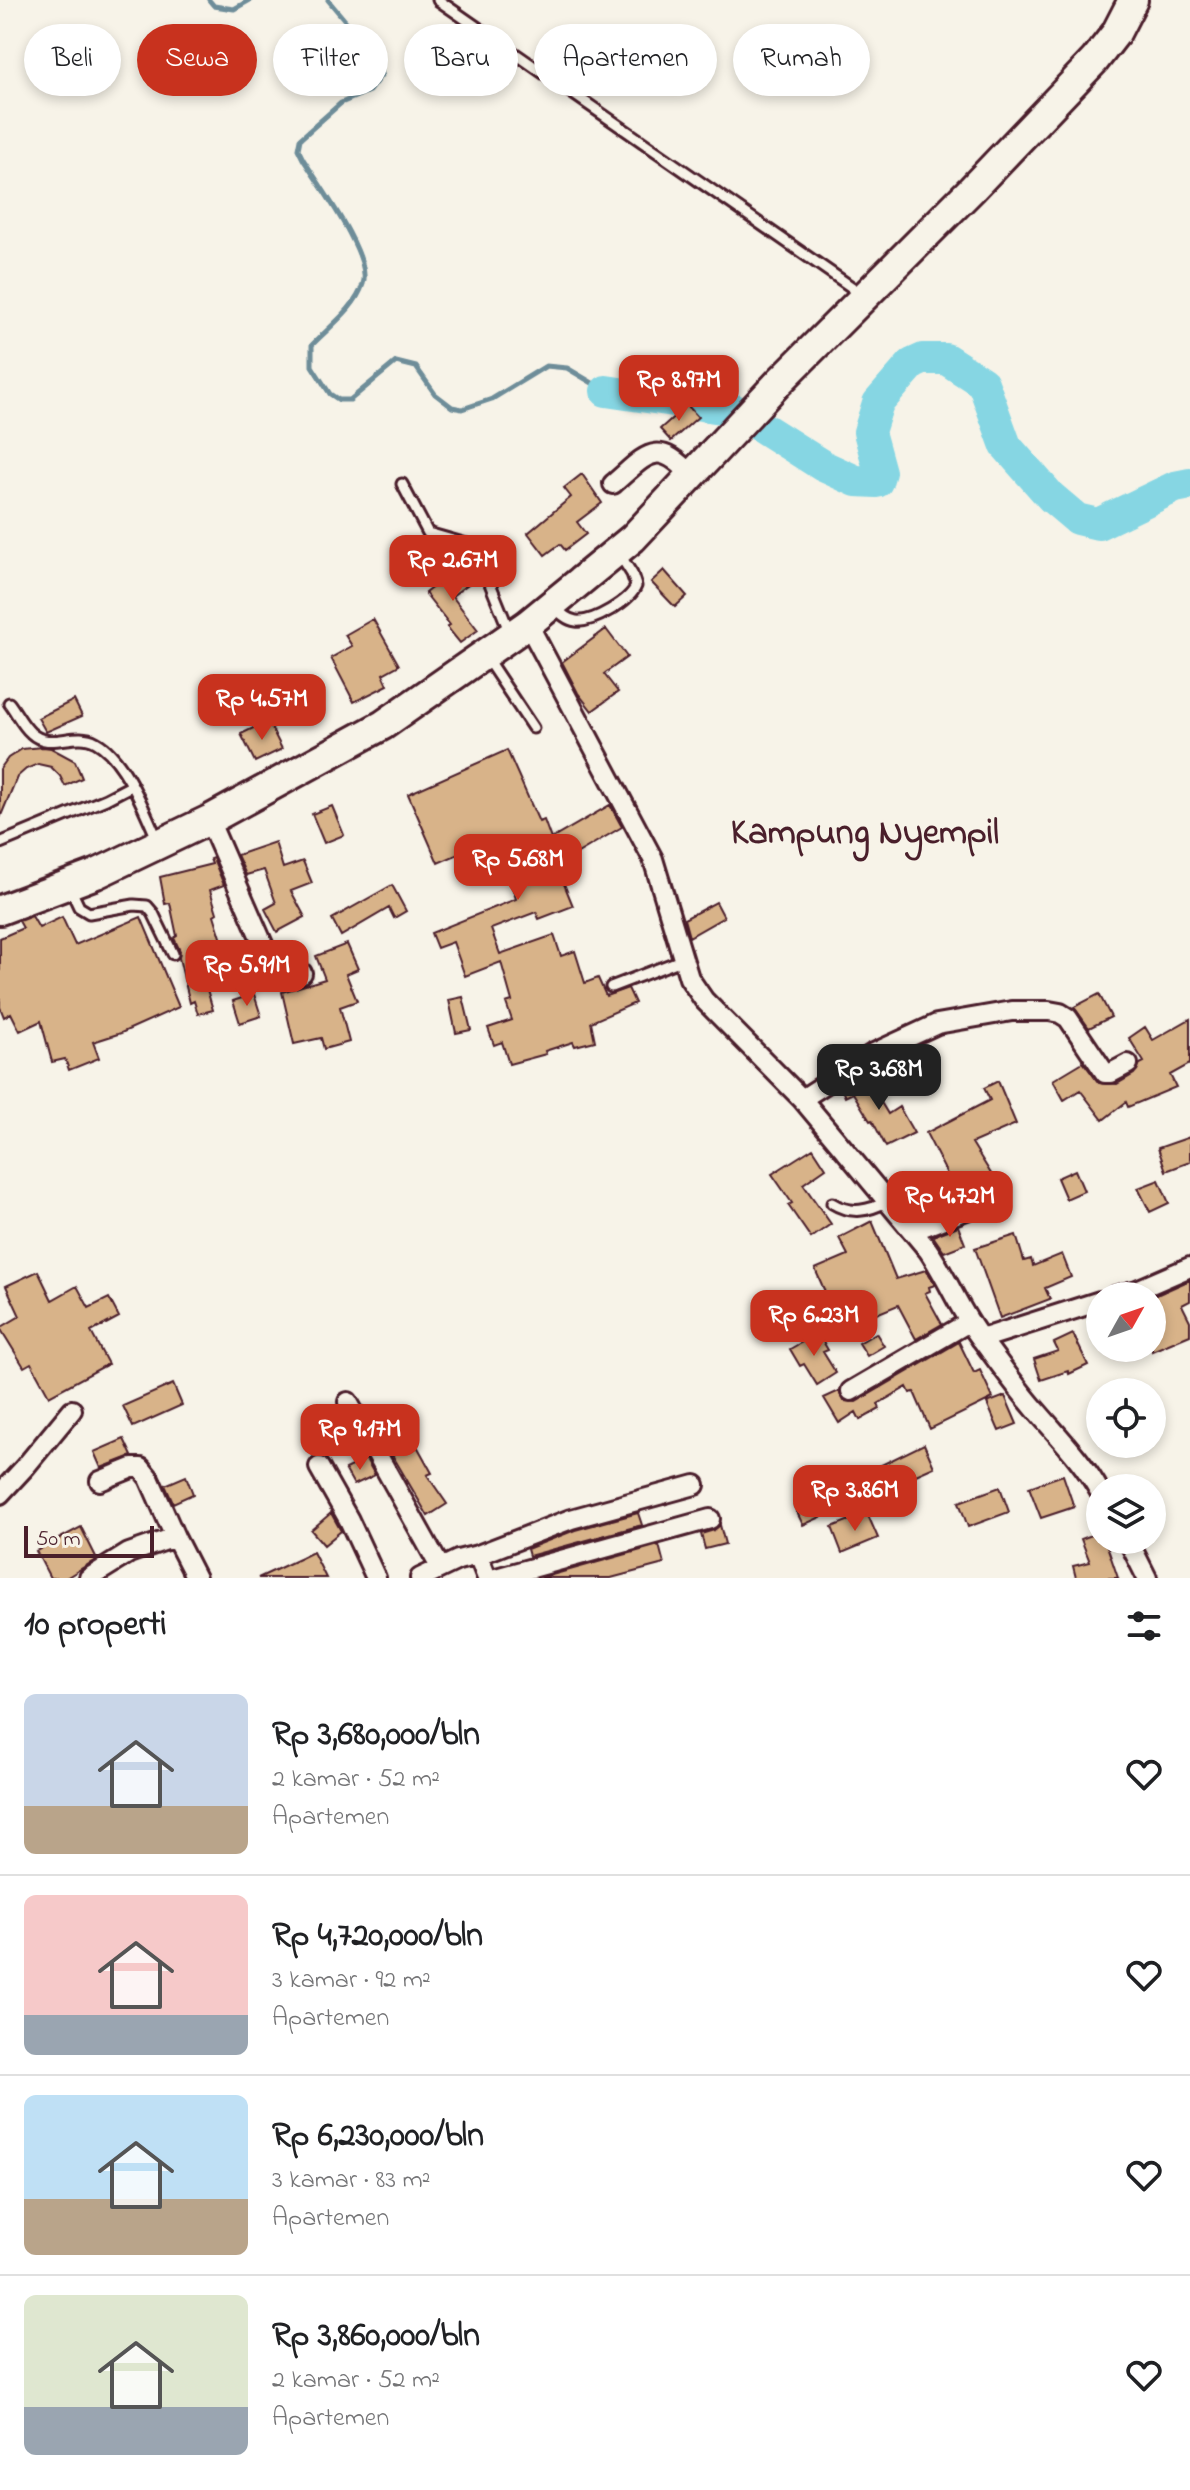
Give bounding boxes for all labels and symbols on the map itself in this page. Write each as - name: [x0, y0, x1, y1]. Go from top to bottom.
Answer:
- pin: Rp 8.97M: [596, 355, 762, 423]
- pin: Rp 2.67M: [370, 535, 536, 603]
- pin: Rp 4.57M: [179, 674, 345, 742]
- district label: Kampung Nyempil: [731, 808, 999, 862]
- pin: Rp 5.68M: [435, 834, 601, 902]
- pin: Rp 5.91M: [164, 940, 330, 1008]
- pin: Rp 3.68M: [796, 1044, 962, 1112]
- pin: Rp 4.72M: [867, 1171, 1033, 1239]
- north arrow: [1086, 1282, 1166, 1362]
- pin: Rp 6.23M: [731, 1290, 897, 1358]
- pin: Rp 9.17M: [277, 1404, 443, 1472]
- pin: Rp 3.86M: [772, 1465, 938, 1533]
- scale bar: [24, 1522, 154, 1558]

